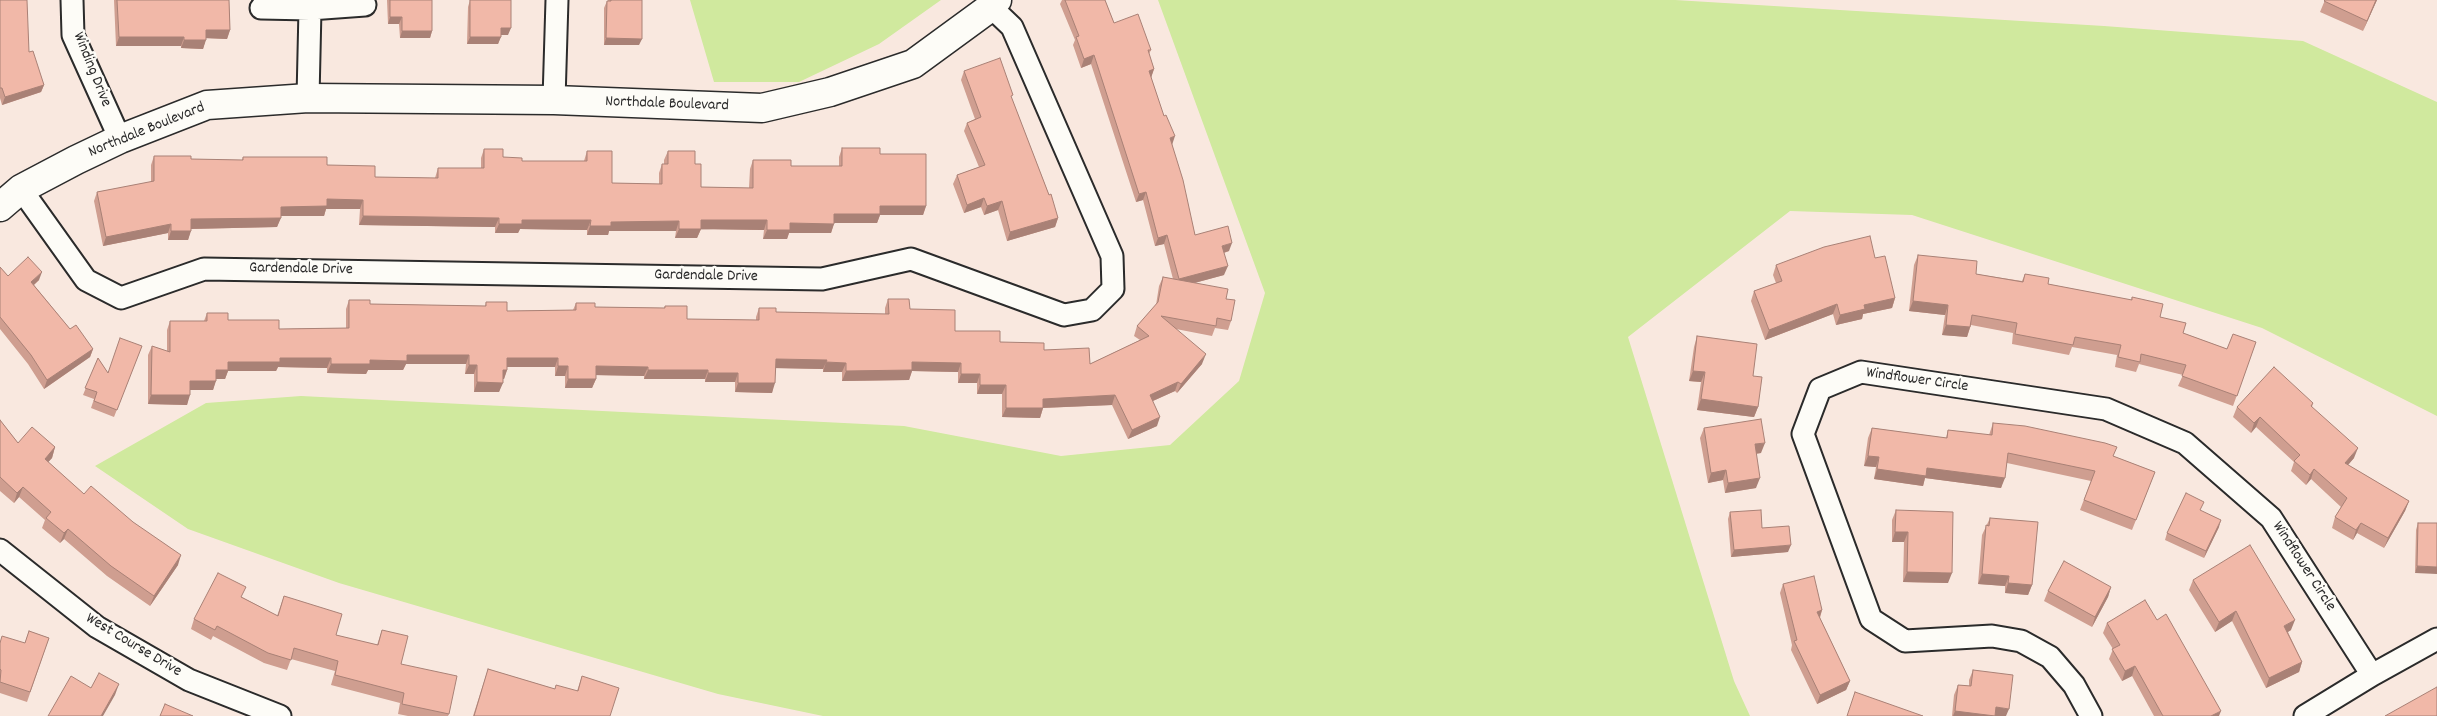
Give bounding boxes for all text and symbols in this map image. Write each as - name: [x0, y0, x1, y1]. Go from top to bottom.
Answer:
- street label: Winding Drive: [67, 30, 115, 110]
- street label: Northdale Boulevard: [605, 93, 729, 117]
- street label: Northdale Boulevard: [86, 99, 208, 163]
- street label: Gardendale Drive: [249, 259, 353, 281]
- street label: Gardendale Drive: [654, 266, 758, 288]
- street label: Windflower Circle: [1865, 364, 1969, 398]
- street label: Windflower Circle: [2267, 519, 2339, 615]
- street label: West Course Drive: [81, 610, 185, 682]

